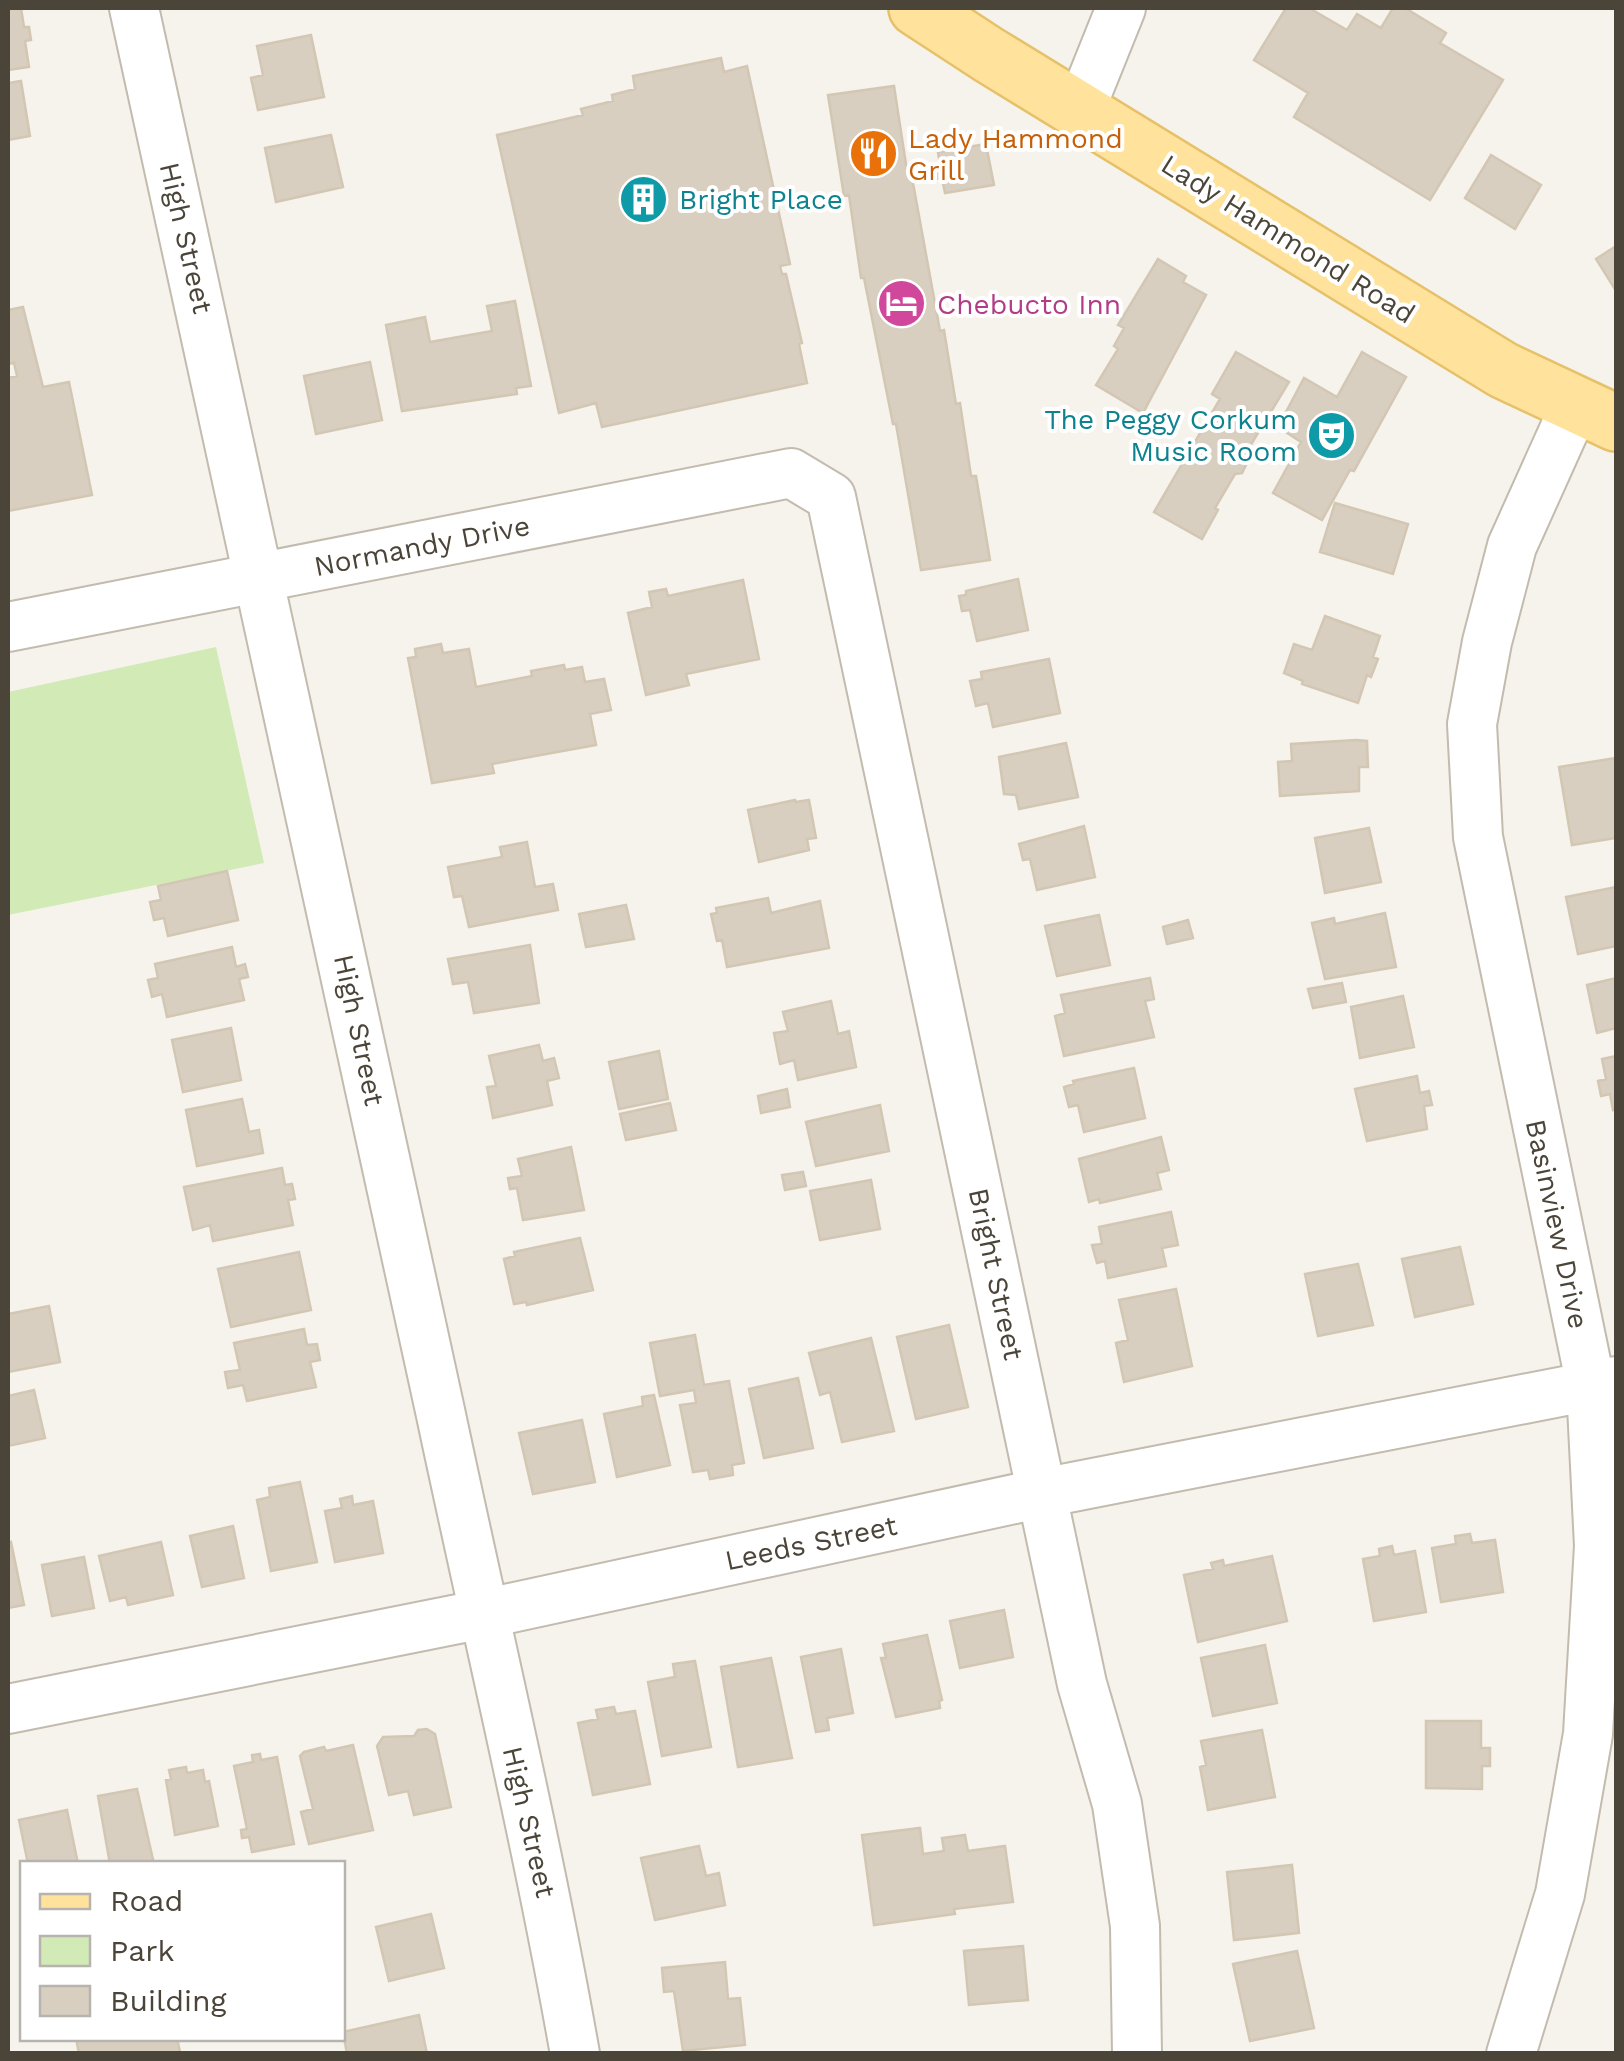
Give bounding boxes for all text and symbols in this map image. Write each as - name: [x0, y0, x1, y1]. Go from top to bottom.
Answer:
- place label: Lady Hammond Grill: [908, 122, 1123, 187]
- restaurant icon: Lady Hammond Grill: [847, 128, 899, 180]
- street label: Lady Hammond Road: [1155, 147, 1421, 331]
- street label: High Street: [153, 159, 219, 317]
- building icon: Bright Place: [618, 173, 670, 225]
- place label: Bright Place: [679, 183, 843, 216]
- hotel icon: Chebucto Inn: [876, 278, 928, 330]
- place label: Chebucto Inn: [937, 288, 1121, 321]
- place label: The Peggy Corkum Music Room: [1044, 403, 1297, 468]
- theatre icon: The Peggy Corkum Music Room: [1306, 409, 1358, 461]
- street label: Normandy Drive: [311, 509, 533, 583]
- street label: High Street: [327, 951, 391, 1109]
- street label: Basinview Drive: [1519, 1116, 1595, 1332]
- street label: Bright Street: [962, 1185, 1030, 1363]
- street label: Leeds Street: [722, 1509, 900, 1577]
- street label: High Street: [496, 1743, 562, 1901]
- legend: [20, 1861, 345, 2041]
- text: Road: [110, 1883, 183, 1918]
- text: Park: [110, 1933, 175, 1968]
- text: Building: [110, 1983, 227, 2018]

